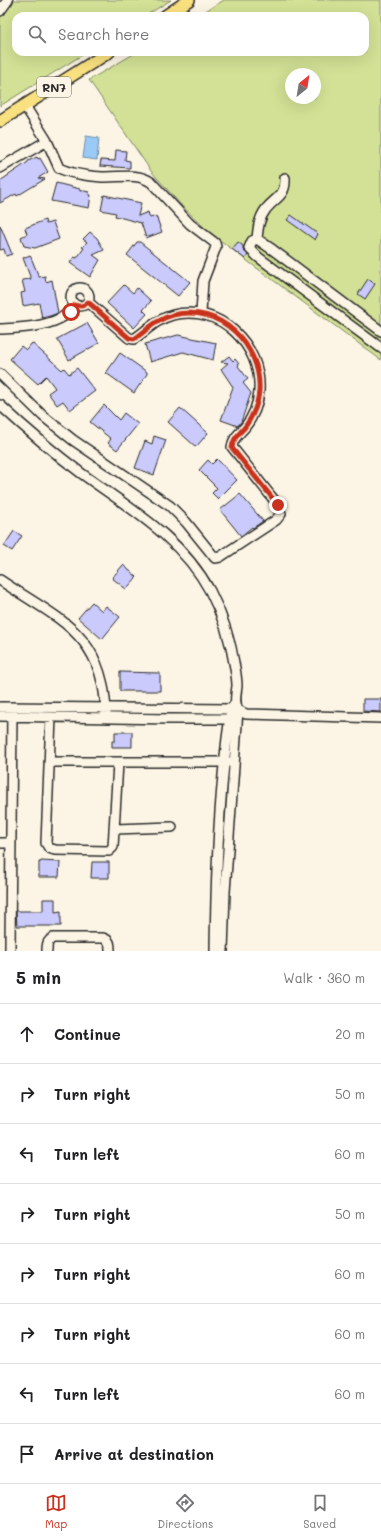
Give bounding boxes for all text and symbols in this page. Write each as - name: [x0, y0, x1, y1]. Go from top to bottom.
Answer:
- search box: [12, 12, 369, 56]
- icon: search: [26, 23, 48, 45]
- text: Search here: [58, 24, 149, 44]
- north arrow: [285, 68, 321, 104]
- road number: RN7: [37, 77, 71, 97]
- route start: [62, 303, 80, 321]
- route end: [269, 496, 287, 514]
- text: 5 min: [16, 966, 61, 988]
- text: Walk · 360 m: [283, 969, 365, 986]
- icon: ahead: [16, 1023, 38, 1045]
- text: Continue: [54, 1024, 121, 1044]
- text: 20 m: [335, 1025, 365, 1042]
- icon: right: [16, 1083, 38, 1105]
- text: Turn right: [54, 1084, 131, 1104]
- text: 50 m: [335, 1085, 365, 1102]
- icon: left: [16, 1143, 38, 1165]
- text: Turn left: [54, 1144, 119, 1164]
- text: 60 m: [335, 1145, 365, 1162]
- icon: right: [16, 1203, 38, 1225]
- text: Turn right: [54, 1204, 131, 1224]
- text: 50 m: [335, 1205, 365, 1222]
- icon: right: [16, 1263, 38, 1285]
- text: Turn right: [54, 1264, 131, 1284]
- text: 60 m: [335, 1265, 365, 1282]
- icon: right: [16, 1323, 38, 1345]
- text: Turn right: [54, 1324, 131, 1344]
- text: 60 m: [335, 1325, 365, 1342]
- icon: left: [16, 1383, 38, 1405]
- text: Turn left: [54, 1384, 119, 1404]
- text: 60 m: [335, 1385, 365, 1402]
- icon: arrive: [16, 1443, 38, 1465]
- text: Arrive at destination: [54, 1444, 214, 1464]
- tab: Map: [45, 1492, 67, 1531]
- tab: Directions: [157, 1492, 213, 1531]
- tab: Saved: [303, 1492, 336, 1531]

